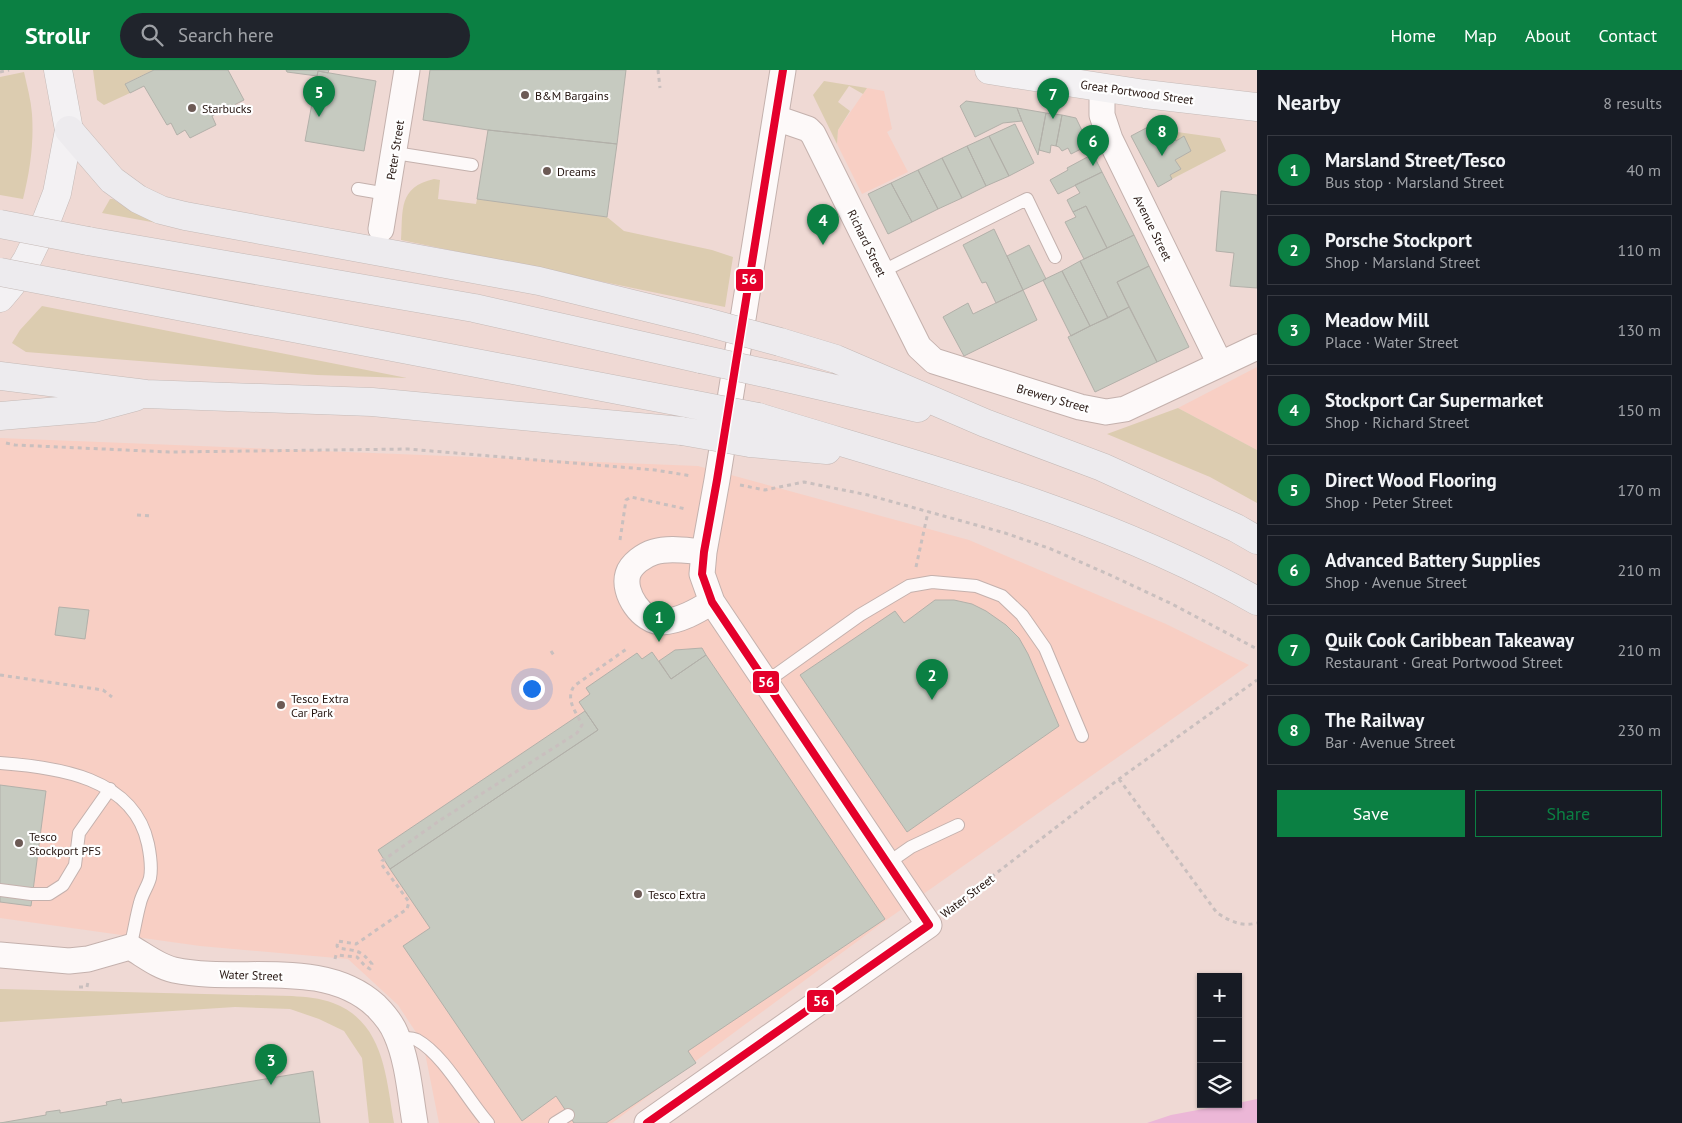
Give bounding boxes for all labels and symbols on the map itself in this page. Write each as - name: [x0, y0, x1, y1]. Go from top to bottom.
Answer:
- pin: 5: [303, 76, 335, 117]
- street label: Great Portwood Street: [1080, 77, 1194, 107]
- pin: 7: [1037, 78, 1069, 119]
- place label: B&M Bargains: [535, 88, 609, 103]
- marker: B&M Bargains: [519, 89, 531, 101]
- place label: Starbucks: [202, 101, 252, 116]
- marker: Starbucks: [186, 102, 198, 114]
- pin: 8: [1146, 115, 1178, 156]
- street label: Peter Street: [383, 119, 407, 181]
- pin: 6: [1077, 125, 1109, 166]
- place label: Dreams: [557, 164, 596, 179]
- marker: Dreams: [541, 165, 553, 177]
- street label: Avenue Street: [1131, 193, 1175, 263]
- pin: 4: [807, 204, 839, 245]
- street label: Richard Street: [844, 207, 890, 279]
- line badge: 56: [735, 268, 764, 292]
- text: 56: [741, 270, 757, 288]
- street label: Brewery Street: [1015, 380, 1091, 416]
- pin: 1: [643, 601, 675, 642]
- pin: 2: [916, 659, 948, 700]
- line badge: 56: [752, 670, 780, 694]
- text: 56: [758, 673, 774, 691]
- your location: [519, 676, 545, 702]
- place label: Tesco Extra Car Park: [291, 691, 349, 720]
- marker: Tesco Extra Car Park: [275, 699, 287, 711]
- place label: Tesco Stockport PFS: [29, 829, 101, 858]
- marker: Tesco Stockport PFS: [13, 837, 25, 849]
- street label: Water Street: [937, 871, 997, 921]
- place label: Tesco Extra: [648, 887, 706, 902]
- marker: Tesco Extra: [632, 888, 644, 900]
- street label: Water Street: [219, 966, 283, 984]
- line badge: 56: [806, 989, 835, 1013]
- text: 56: [813, 992, 829, 1010]
- pin: 3: [255, 1044, 287, 1085]

